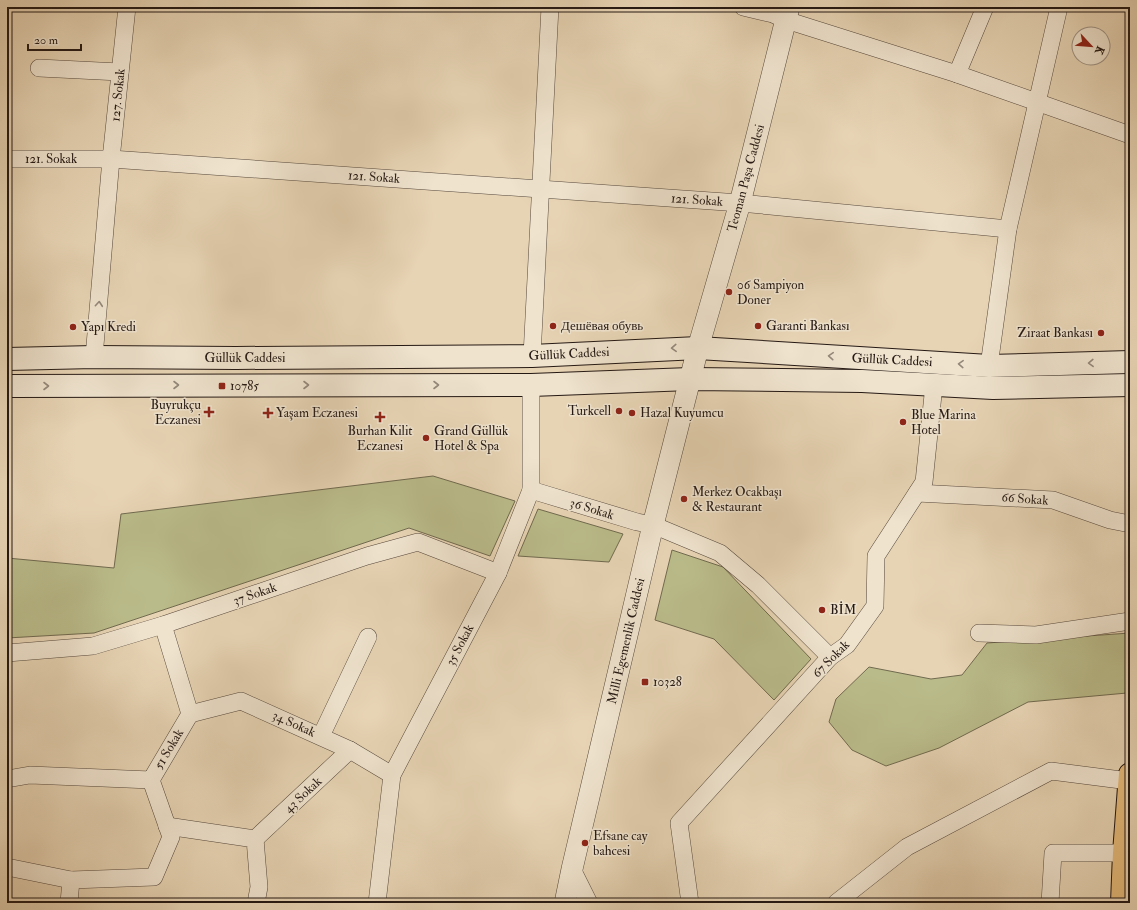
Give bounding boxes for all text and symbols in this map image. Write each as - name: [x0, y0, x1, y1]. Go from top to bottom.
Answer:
- scale bar: [28, 26, 81, 52]
- north arrow: [1071, 26, 1111, 66]
- text: 20 m: [34, 33, 59, 48]
- text: K: [1091, 44, 1107, 58]
- street label: 127. Sokak: [107, 67, 129, 122]
- street label: Teoman Paşa Caddesi: [724, 122, 768, 234]
- street label: 121. Sokak: [25, 151, 78, 167]
- street label: 121. Sokak: [347, 167, 401, 187]
- street label: 121. Sokak: [670, 190, 724, 210]
- place label: 06 Sampiyon Doner: [737, 277, 804, 308]
- marker: 06 Sampiyon Doner: [724, 287, 734, 297]
- one-way arrow: [94, 301, 103, 307]
- place label: Дешёвая обувь: [561, 318, 643, 334]
- place label: Garanti Bankası: [766, 318, 850, 334]
- place label: Yapı Kredi: [81, 319, 137, 336]
- marker: Дешёвая обувь: [548, 321, 558, 331]
- marker: Garanti Bankası: [753, 321, 763, 331]
- marker: Yapı Kredi: [68, 322, 78, 332]
- place label: Ziraat Bankası: [1017, 325, 1094, 341]
- marker: Ziraat Bankası: [1096, 328, 1106, 338]
- street label: Güllük Caddesi: [528, 344, 610, 364]
- one-way arrow: [671, 344, 677, 353]
- street label: Güllük Caddesi: [205, 350, 286, 366]
- street label: Güllük Caddesi: [851, 350, 933, 370]
- one-way arrow: [828, 352, 834, 361]
- one-way arrow: [1088, 359, 1094, 367]
- one-way arrow: [958, 360, 964, 368]
- place label: 10785: [230, 378, 259, 394]
- one-way arrow: [173, 381, 179, 389]
- marker: 10785: [217, 381, 227, 391]
- one-way arrow: [303, 381, 309, 389]
- one-way arrow: [433, 381, 439, 389]
- one-way arrow: [43, 382, 49, 390]
- place label: Buyrukçu Eczanesi: [150, 397, 202, 428]
- place label: Turkcell: [568, 403, 612, 419]
- place label: Yaşam Eczanesi: [276, 405, 359, 421]
- place label: Hazal Kuyumcu: [640, 405, 724, 422]
- marker: Turkcell: [614, 406, 624, 416]
- marker: Buyrukçu Eczanesi: [204, 407, 214, 417]
- place label: Blue Marina Hotel: [911, 407, 976, 438]
- marker: Yaşam Eczanesi: [263, 408, 273, 418]
- marker: Hazal Kuyumcu: [627, 408, 637, 418]
- marker: Burhan Kilit Eczanesi: [375, 412, 385, 422]
- marker: Blue Marina Hotel: [898, 417, 908, 427]
- place label: Burhan Kilit Eczanesi: [347, 423, 413, 454]
- place label: Grand Güllük Hotel & Spa: [434, 423, 509, 455]
- marker: Grand Güllük Hotel & Spa: [421, 433, 431, 443]
- place label: Merkez Ocakbaşı & Restaurant: [692, 484, 783, 515]
- street label: 66 Sokak: [1001, 489, 1050, 509]
- marker: Merkez Ocakbaşı & Restaurant: [679, 494, 689, 504]
- street label: 36 Sokak: [568, 495, 617, 524]
- street label: Milli Egemenlik Caddesi: [604, 576, 648, 706]
- street label: 37 Sokak: [231, 579, 280, 609]
- place label: BİM: [830, 601, 857, 618]
- marker: BİM: [817, 605, 827, 615]
- street label: 35 Sokak: [442, 621, 478, 668]
- street label: 67 Sokak: [809, 636, 854, 681]
- place label: 10328: [653, 674, 682, 690]
- marker: 10328: [640, 677, 650, 687]
- street label: 34 Sokak: [270, 707, 319, 741]
- street label: 51 Sokak: [151, 725, 188, 772]
- street label: 43 Sokak: [281, 773, 326, 816]
- place label: Efsane cay bahcesi: [593, 828, 648, 859]
- marker: Efsane cay bahcesi: [580, 838, 590, 848]

